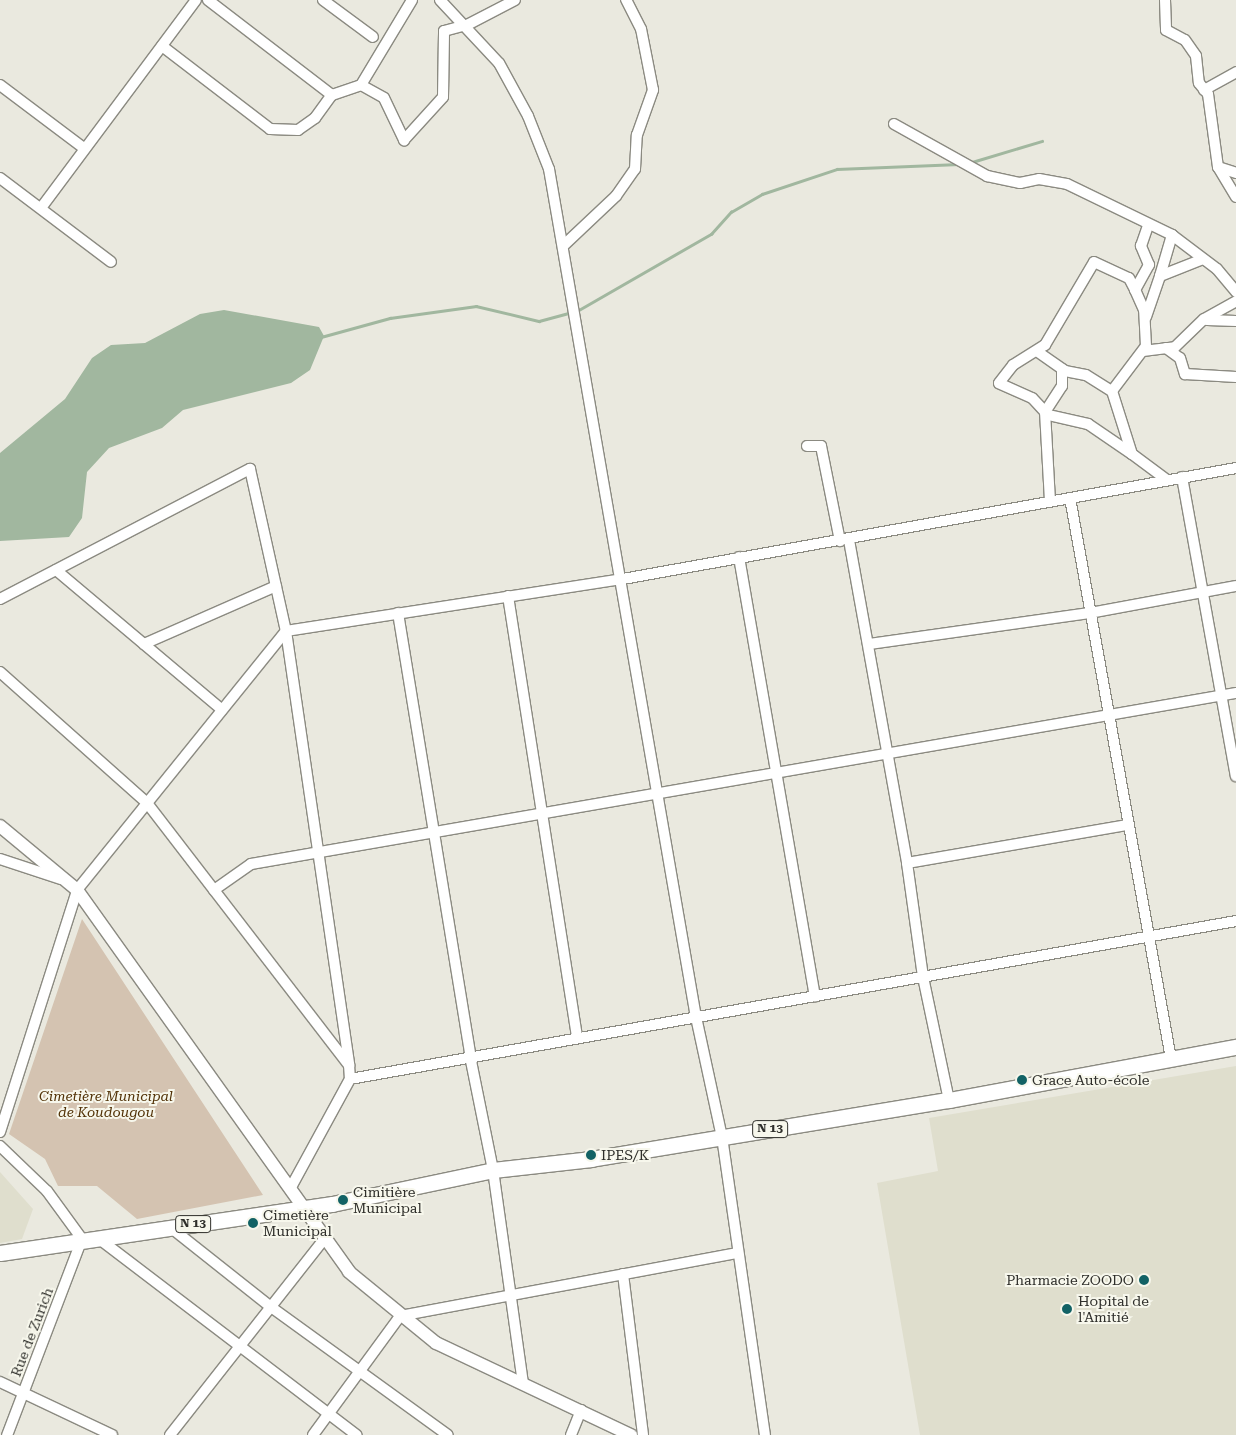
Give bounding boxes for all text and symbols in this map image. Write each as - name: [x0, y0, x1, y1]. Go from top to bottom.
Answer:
- place label: Grace Auto-école: [1032, 1072, 1150, 1088]
- marker: Grace Auto-école: [1016, 1074, 1028, 1086]
- park label: Cimetière Municipal de Koudougou: [39, 1088, 173, 1120]
- road number: N 13: [751, 1120, 789, 1138]
- place label: IPES/K: [601, 1147, 649, 1163]
- marker: IPES/K: [585, 1149, 597, 1161]
- place label: Cimitière Municipal: [353, 1184, 422, 1216]
- marker: Cimitière Municipal: [337, 1194, 349, 1206]
- place label: Cimetière Municipal: [263, 1207, 332, 1240]
- road number: N 13: [174, 1214, 212, 1234]
- marker: Cimetière Municipal: [247, 1217, 259, 1229]
- place label: Pharmacie ZOODO: [1006, 1272, 1134, 1288]
- marker: Pharmacie ZOODO: [1138, 1274, 1150, 1286]
- street label: Rue de Zurich: [7, 1285, 57, 1379]
- place label: Hopital de l'Amitié: [1078, 1293, 1149, 1325]
- marker: Hopital de l'Amitié: [1060, 1302, 1074, 1316]

